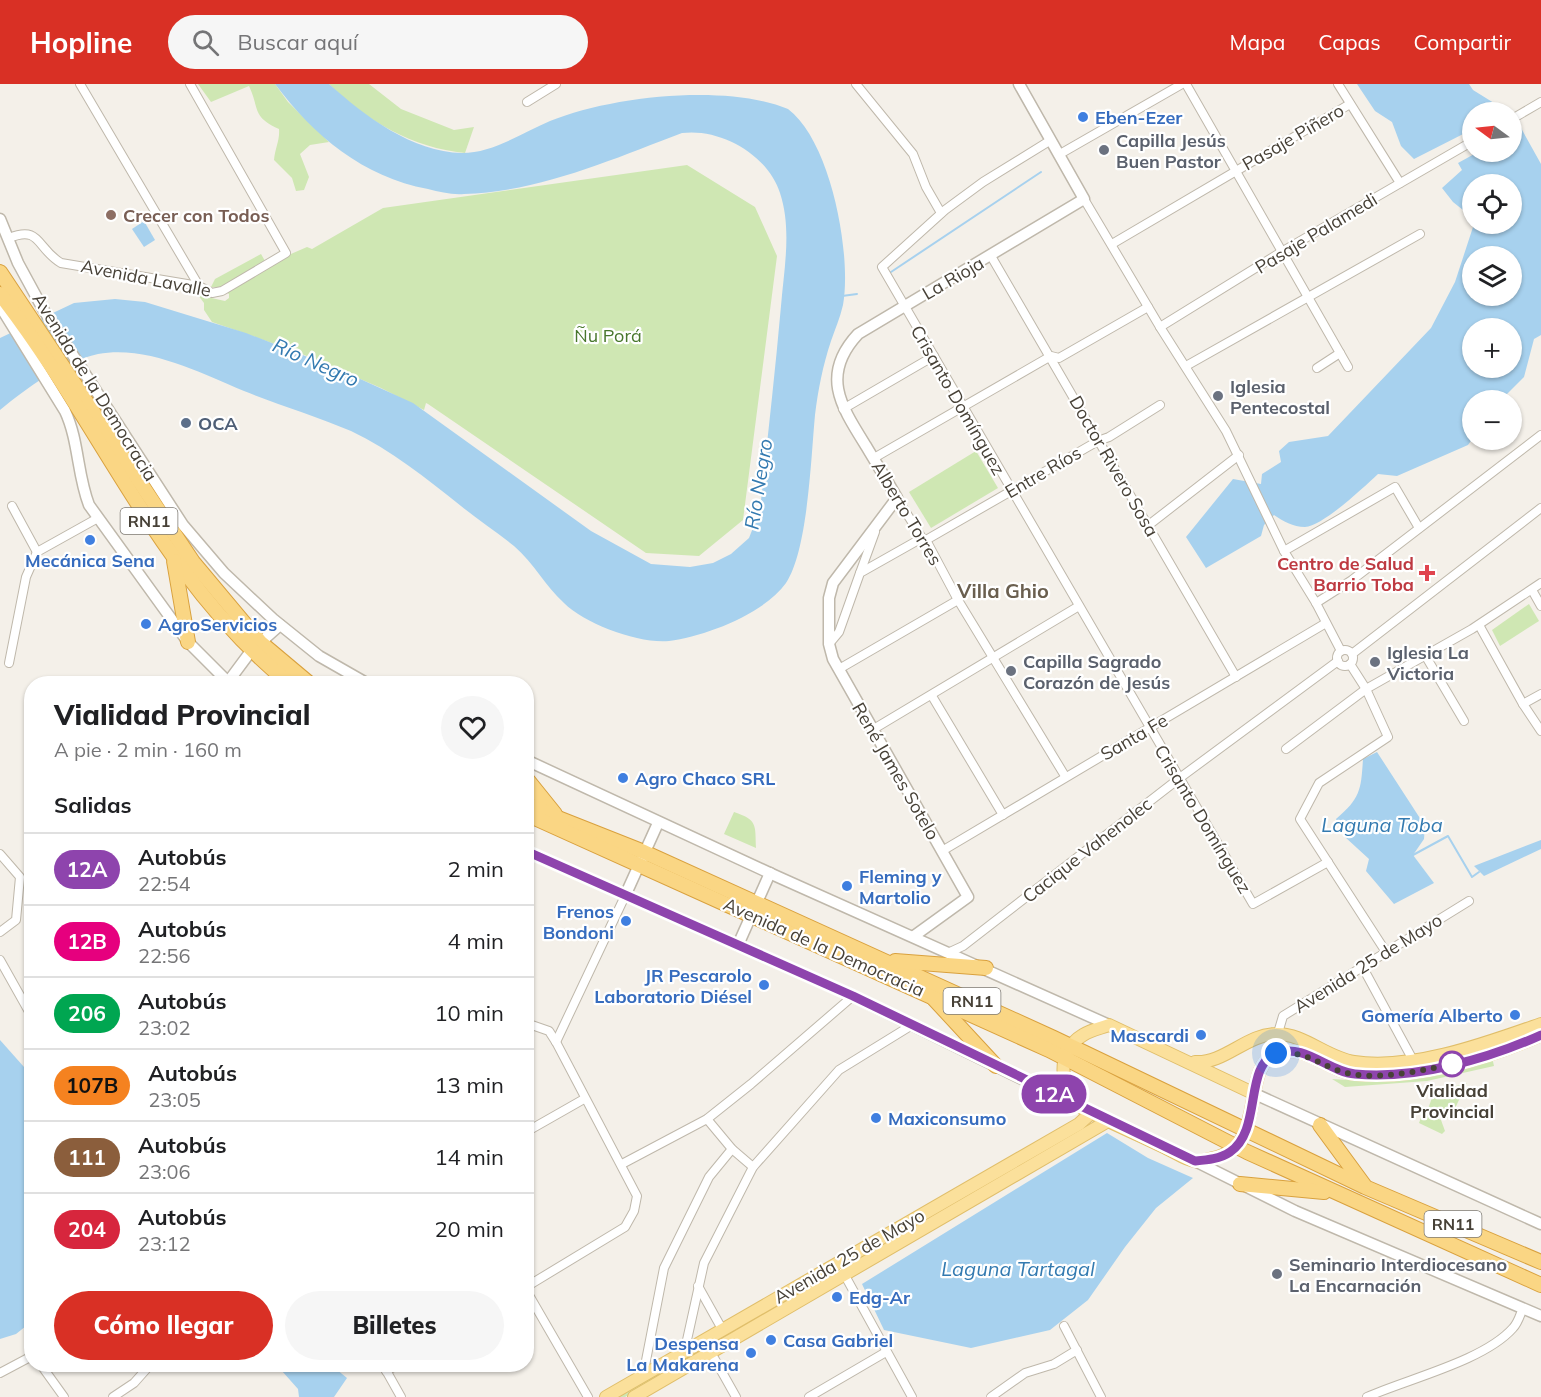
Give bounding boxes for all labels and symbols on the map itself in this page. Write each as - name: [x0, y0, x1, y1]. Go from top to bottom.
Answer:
- street label: Pasaje Piñero: [1238, 99, 1348, 175]
- north arrow: [1462, 102, 1522, 162]
- place label: Eben-Ezer: [1095, 106, 1183, 129]
- marker: Eben-Ezer: [1076, 110, 1090, 124]
- place label: Capilla Jesús Buen Pastor: [1116, 129, 1226, 173]
- marker: Capilla Jesús Buen Pastor: [1097, 143, 1111, 157]
- street label: Pasaje Palamedi: [1251, 187, 1381, 279]
- place label: Crecer con Todos: [123, 204, 269, 227]
- marker: Crecer con Todos: [104, 208, 118, 222]
- street label: La Rioja: [918, 251, 988, 305]
- street label: Avenida Lavalle: [79, 254, 213, 302]
- street label: Avenida de la Democracia: [28, 289, 162, 485]
- street label: Crisanto Domínguez: [906, 321, 1010, 479]
- park label: Ñu Porá: [574, 324, 642, 347]
- water label: Río Negro: [269, 332, 363, 392]
- place label: Iglesia Pentecostal: [1230, 375, 1330, 419]
- marker: Iglesia Pentecostal: [1211, 389, 1225, 403]
- street label: Doctor Rivero Sosa: [1064, 391, 1164, 541]
- place label: OCA: [198, 412, 238, 435]
- marker: OCA: [179, 416, 193, 430]
- water label: Río Negro: [738, 437, 778, 531]
- street label: Entre Ríos: [1001, 441, 1085, 503]
- street label: Alberto Torres: [867, 457, 947, 569]
- road number: RN11: [120, 508, 178, 534]
- marker: Mecánica Sena: [83, 533, 97, 547]
- place label: Mecánica Sena: [25, 549, 155, 572]
- place label: Centro de Salud Barrio Toba: [1277, 552, 1414, 596]
- marker: Centro de Salud Barrio Toba: [1418, 564, 1436, 582]
- district label: Villa Ghio: [956, 578, 1049, 603]
- place label: AgroServicios: [158, 613, 277, 636]
- marker: AgroServicios: [139, 617, 153, 631]
- place label: Iglesia La Victoria: [1386, 641, 1469, 685]
- place label: Capilla Sagrado Corazón de Jesús: [1023, 650, 1170, 694]
- marker: Iglesia La Victoria: [1368, 655, 1382, 669]
- marker: Capilla Sagrado Corazón de Jesús: [1004, 664, 1018, 678]
- street label: René James Sotelo: [847, 698, 945, 844]
- street label: Santa Fe: [1096, 709, 1172, 765]
- street label: Crisanto Domínguez: [1150, 741, 1256, 897]
- place label: Agro Chaco SRL: [635, 767, 775, 790]
- marker: Agro Chaco SRL: [616, 771, 630, 785]
- street label: Cacique Vahenolec: [1018, 792, 1156, 908]
- water label: Laguna Toba: [1321, 812, 1443, 837]
- place label: Fleming y Martolio: [859, 865, 942, 909]
- marker: Fleming y Martolio: [840, 879, 854, 893]
- street label: Avenida de la Democracia: [720, 892, 928, 1002]
- place label: Frenos Bondoni: [543, 900, 614, 944]
- street label: Avenida 25 de Mayo: [1290, 908, 1446, 1018]
- marker: Frenos Bondoni: [619, 914, 633, 928]
- place label: JR Pescarolo Laboratorio Diésel: [594, 964, 752, 1008]
- marker: JR Pescarolo Laboratorio Diésel: [757, 978, 771, 992]
- road number: RN11: [944, 988, 1000, 1014]
- place label: Gomería Alberto: [1361, 1004, 1503, 1027]
- marker: Gomería Alberto: [1508, 1008, 1522, 1022]
- place label: Mascardi: [1110, 1024, 1189, 1047]
- marker: Mascardi: [1194, 1028, 1208, 1042]
- your location: [1261, 1038, 1291, 1068]
- marker: Vialidad Provincial: [1439, 1051, 1465, 1077]
- line badge: 12A: [1020, 1074, 1088, 1114]
- place label: Vialidad Provincial: [1410, 1079, 1494, 1123]
- place label: Maxiconsumo: [888, 1107, 1006, 1130]
- marker: Maxiconsumo: [869, 1111, 883, 1125]
- street label: Avenida 25 de Mayo: [769, 1203, 929, 1309]
- road number: RN11: [1424, 1211, 1482, 1237]
- place label: Seminario Interdiocesano La Encarnación: [1289, 1253, 1507, 1297]
- water label: Laguna Tartagal: [941, 1256, 1095, 1281]
- marker: Seminario Interdiocesano La Encarnación: [1270, 1267, 1284, 1281]
- place label: Edg-Ar: [849, 1286, 911, 1309]
- marker: Edg-Ar: [830, 1290, 844, 1304]
- place label: Casa Gabriel: [783, 1329, 893, 1352]
- place label: Despensa La Makarena: [626, 1332, 739, 1376]
- marker: Casa Gabriel: [764, 1333, 778, 1347]
- marker: Despensa La Makarena: [744, 1346, 758, 1360]

